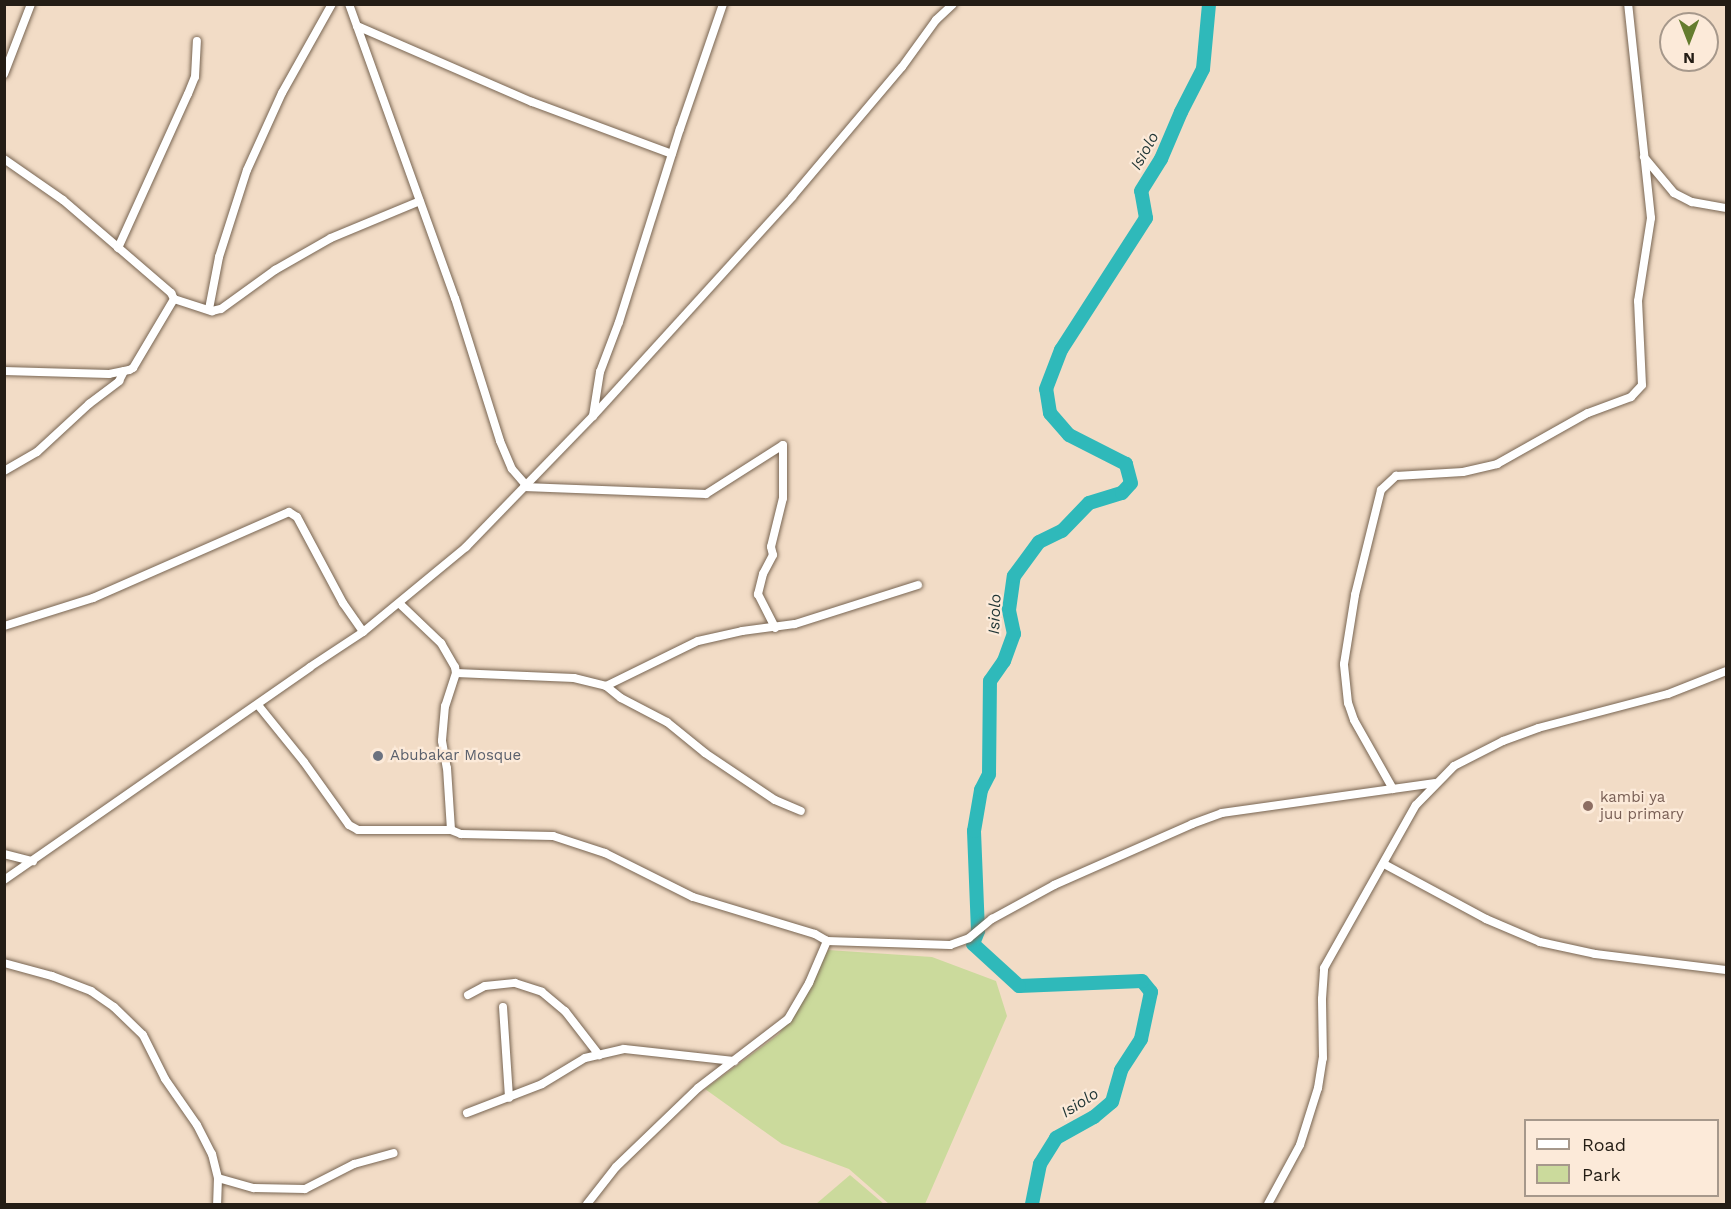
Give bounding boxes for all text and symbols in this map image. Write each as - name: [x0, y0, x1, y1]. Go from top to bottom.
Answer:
- north arrow: [1659, 12, 1719, 72]
- text: N: [1683, 49, 1695, 68]
- water label: Isiolo: [1127, 129, 1163, 173]
- water label: Isiolo: [985, 593, 1005, 635]
- place label: Abubakar Mosque: [390, 747, 521, 765]
- marker: Abubakar Mosque: [371, 749, 385, 763]
- place label: kambi ya juu primary: [1600, 788, 1684, 823]
- marker: kambi ya juu primary: [1581, 799, 1595, 813]
- water label: Isiolo: [1058, 1084, 1102, 1122]
- legend: [1524, 1119, 1719, 1197]
- text: Road: [1582, 1134, 1626, 1155]
- text: Park: [1582, 1164, 1621, 1185]

